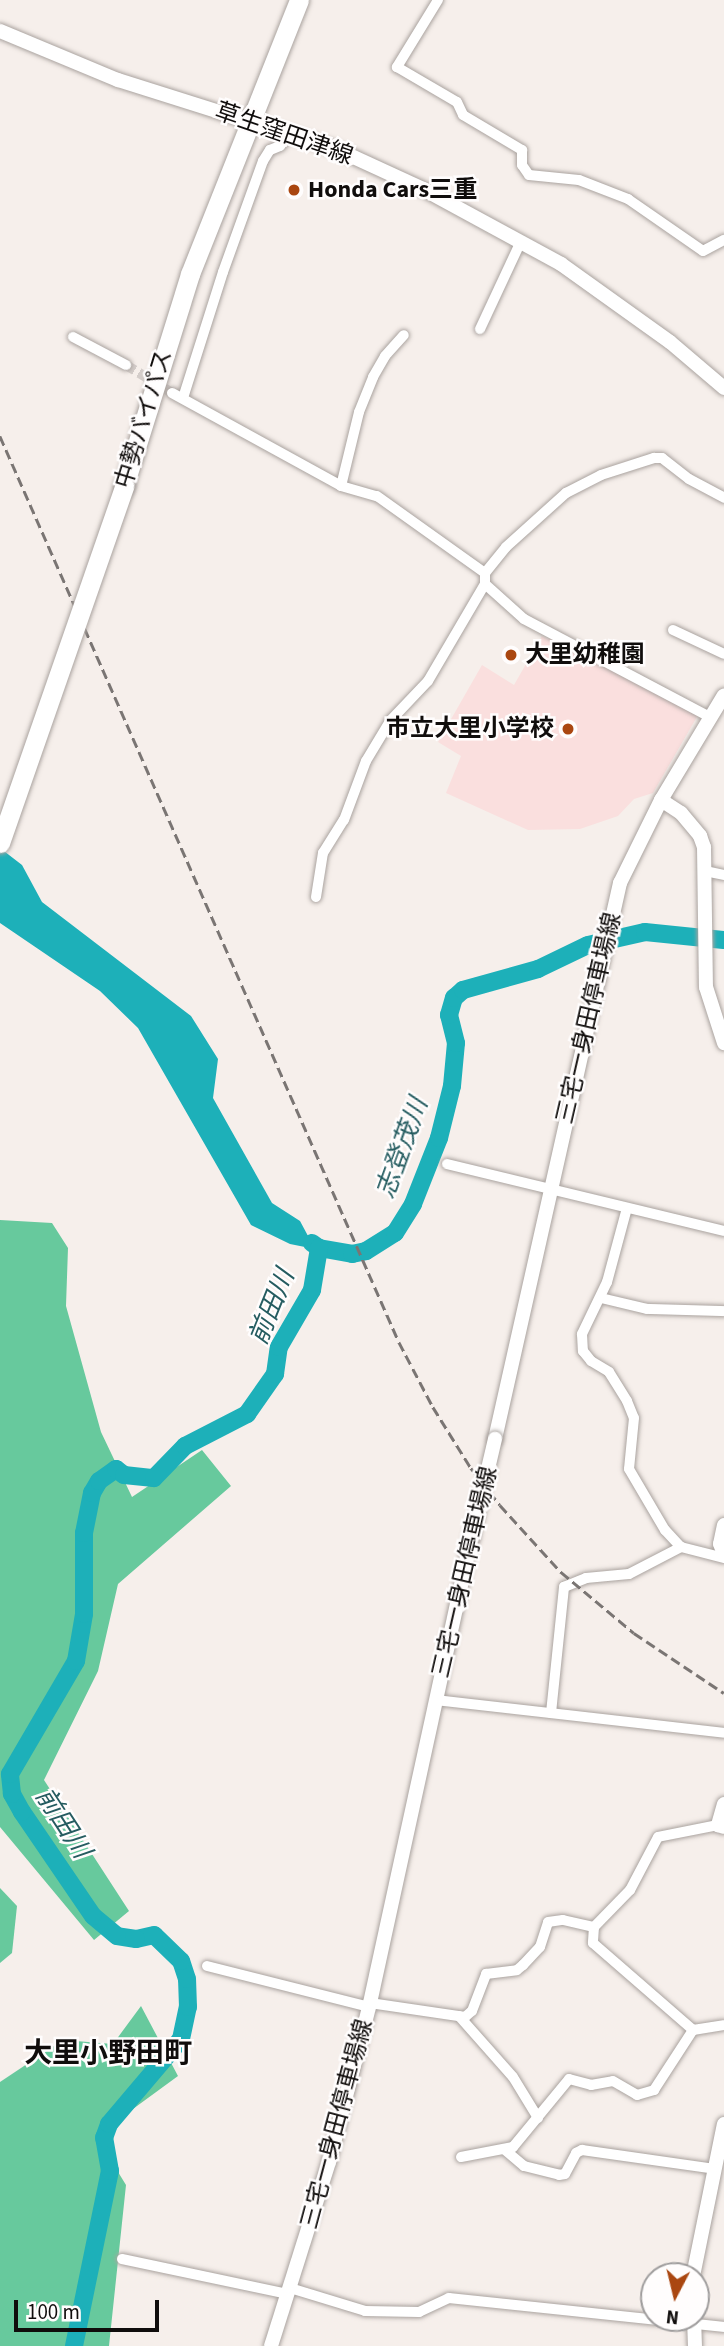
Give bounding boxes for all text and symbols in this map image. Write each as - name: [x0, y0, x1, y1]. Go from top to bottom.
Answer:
- street label: 草生窪田津線: [211, 97, 357, 171]
- place label: Honda Cars三重: [308, 176, 477, 204]
- marker: Honda Cars三重: [286, 182, 302, 198]
- street label: 中勢バイパス: [109, 346, 179, 492]
- place label: 大里幼稚園: [525, 641, 645, 669]
- marker: 大里幼稚園: [503, 647, 519, 663]
- place label: 市立大里小学校: [386, 715, 554, 743]
- marker: 市立大里小学校: [560, 721, 576, 737]
- street label: 三宅一身田停車場線: [551, 910, 627, 1126]
- water label: 志登茂川: [370, 1094, 434, 1202]
- water label: 前田川: [243, 1265, 301, 1349]
- street label: 三宅一身田停車場線: [427, 1464, 503, 1680]
- water label: 前田川: [29, 1782, 97, 1864]
- street label: 三宅一身田停車場線: [295, 2016, 379, 2232]
- district label: 大里小野田町: [24, 2036, 192, 2070]
- north arrow: [640, 2262, 710, 2332]
- scale bar: [18, 2286, 163, 2330]
- text: 100 m: [27, 2297, 80, 2327]
- text: N: [665, 2302, 681, 2331]

